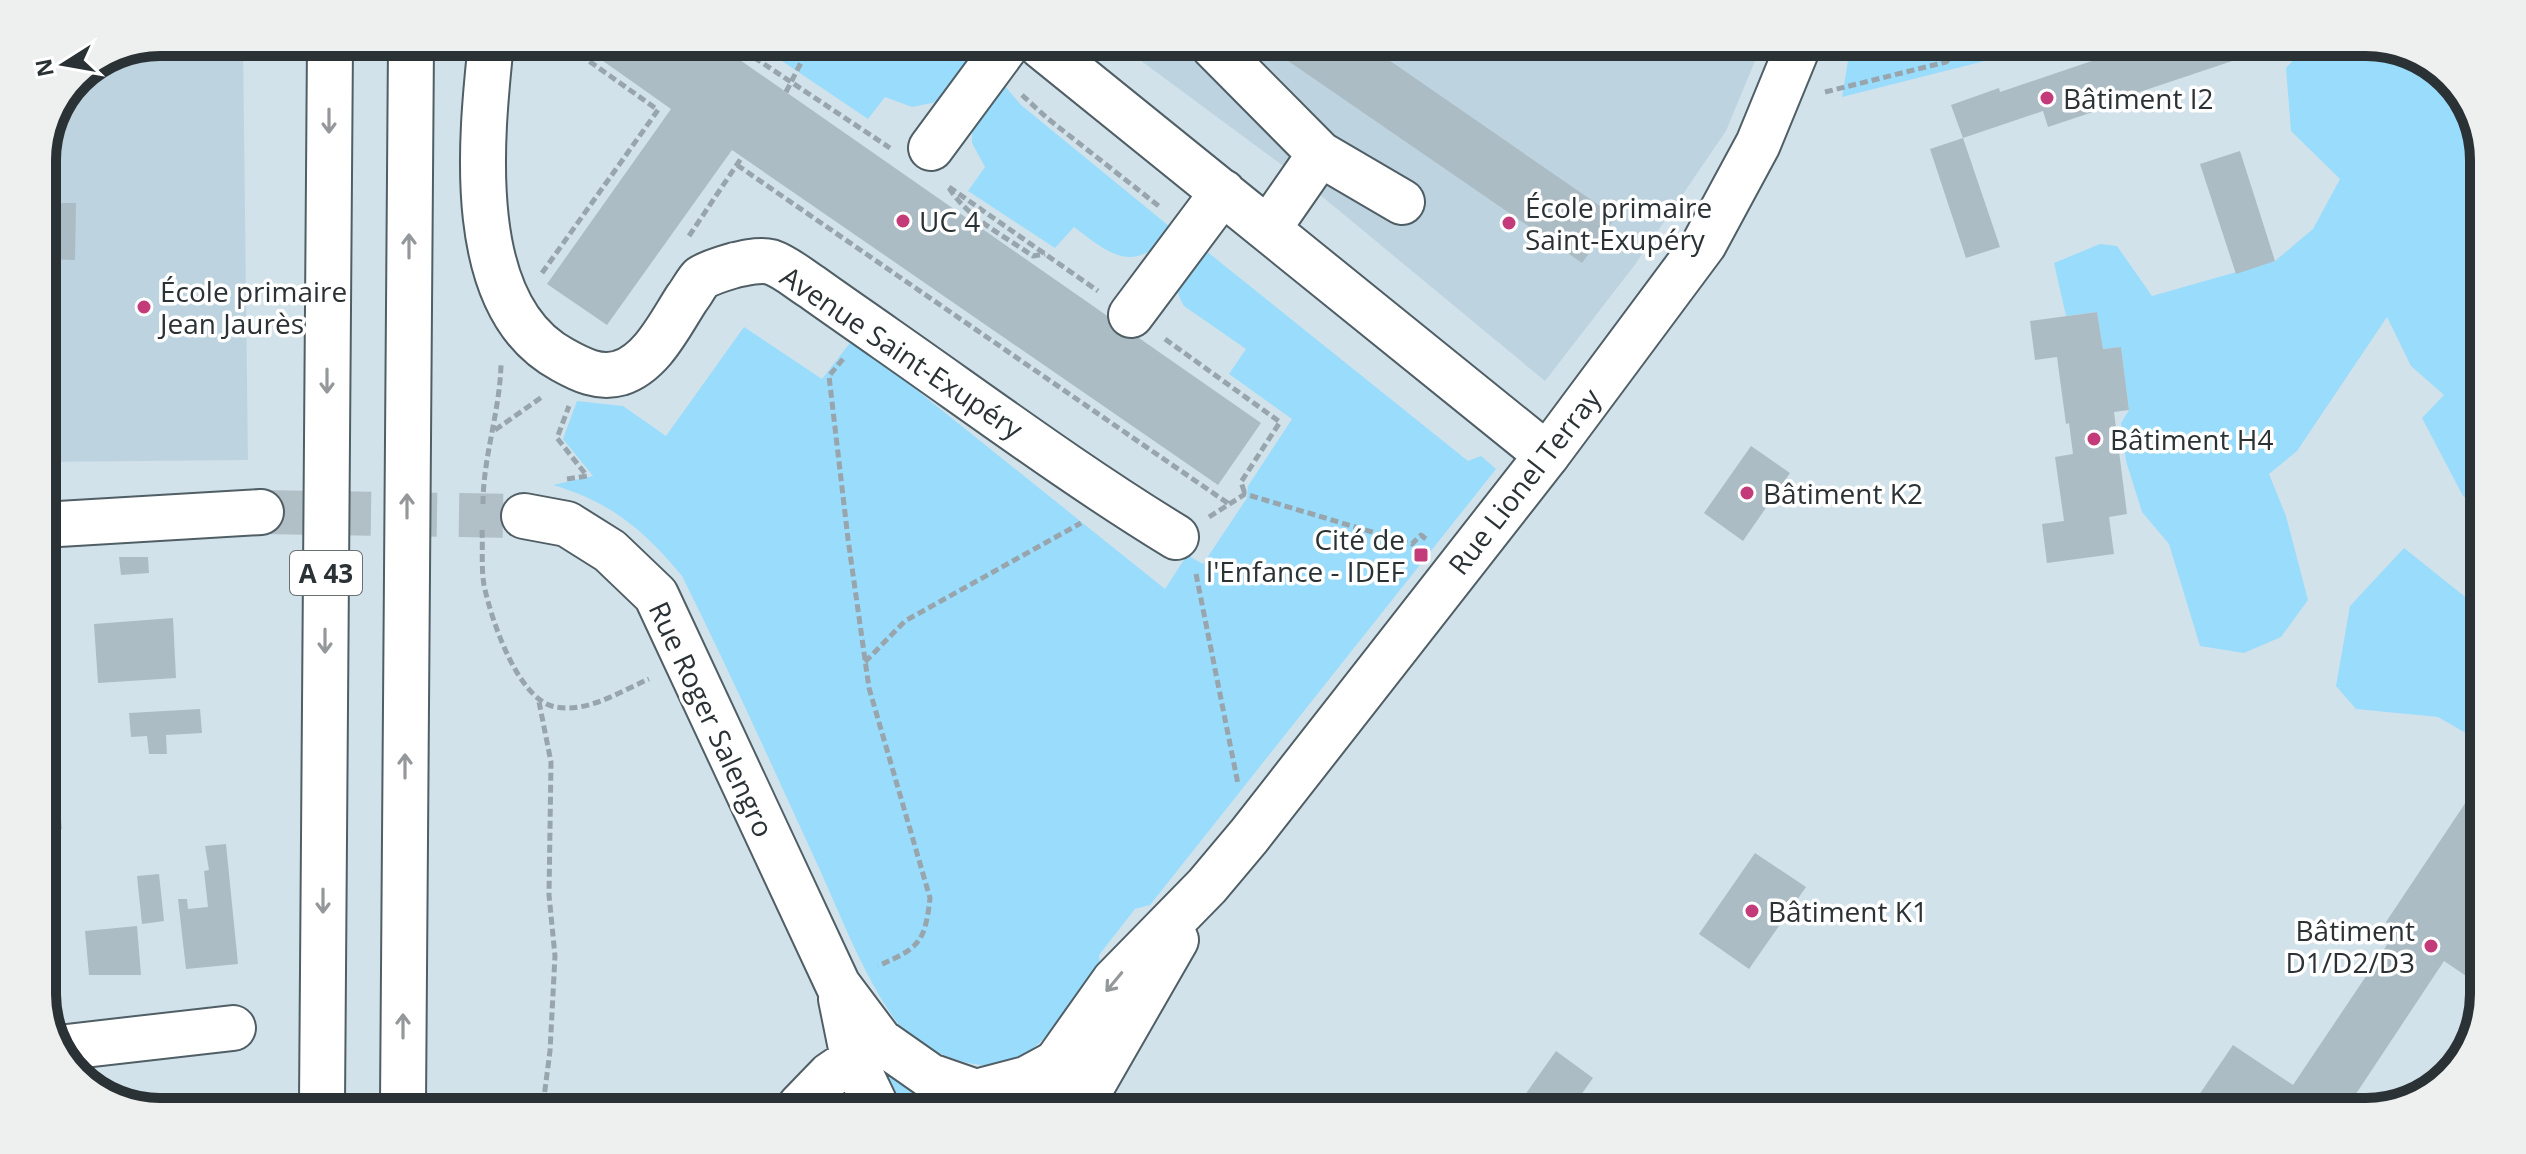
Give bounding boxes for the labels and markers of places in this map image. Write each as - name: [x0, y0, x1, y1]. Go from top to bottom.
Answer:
- place label: Bâtiment I2: [2063, 79, 2214, 117]
- marker: Bâtiment I2: [2038, 89, 2056, 107]
- place label: École primaire Saint-Exupéry: [1525, 188, 1712, 258]
- place label: UC 4: [919, 202, 980, 240]
- marker: UC 4: [894, 212, 912, 230]
- marker: École primaire Saint-Exupéry: [1500, 214, 1518, 232]
- place label: École primaire Jean Jaurès: [157, 272, 347, 342]
- marker: École primaire Jean Jaurès: [135, 298, 153, 316]
- place label: Bâtiment H4: [2110, 420, 2273, 458]
- marker: Bâtiment H4: [2085, 430, 2103, 448]
- place label: Bâtiment K2: [1763, 474, 1923, 512]
- marker: Bâtiment K2: [1738, 484, 1756, 502]
- place label: Cité de l'Enfance - IDEF: [1206, 520, 1405, 590]
- marker: Cité de l'Enfance - IDEF: [1412, 546, 1430, 564]
- place label: Bâtiment K1: [1768, 892, 1928, 930]
- marker: Bâtiment K1: [1743, 902, 1761, 920]
- place label: Bâtiment D1/D2/D3: [2285, 911, 2415, 981]
- marker: Bâtiment D1/D2/D3: [2422, 937, 2440, 955]

